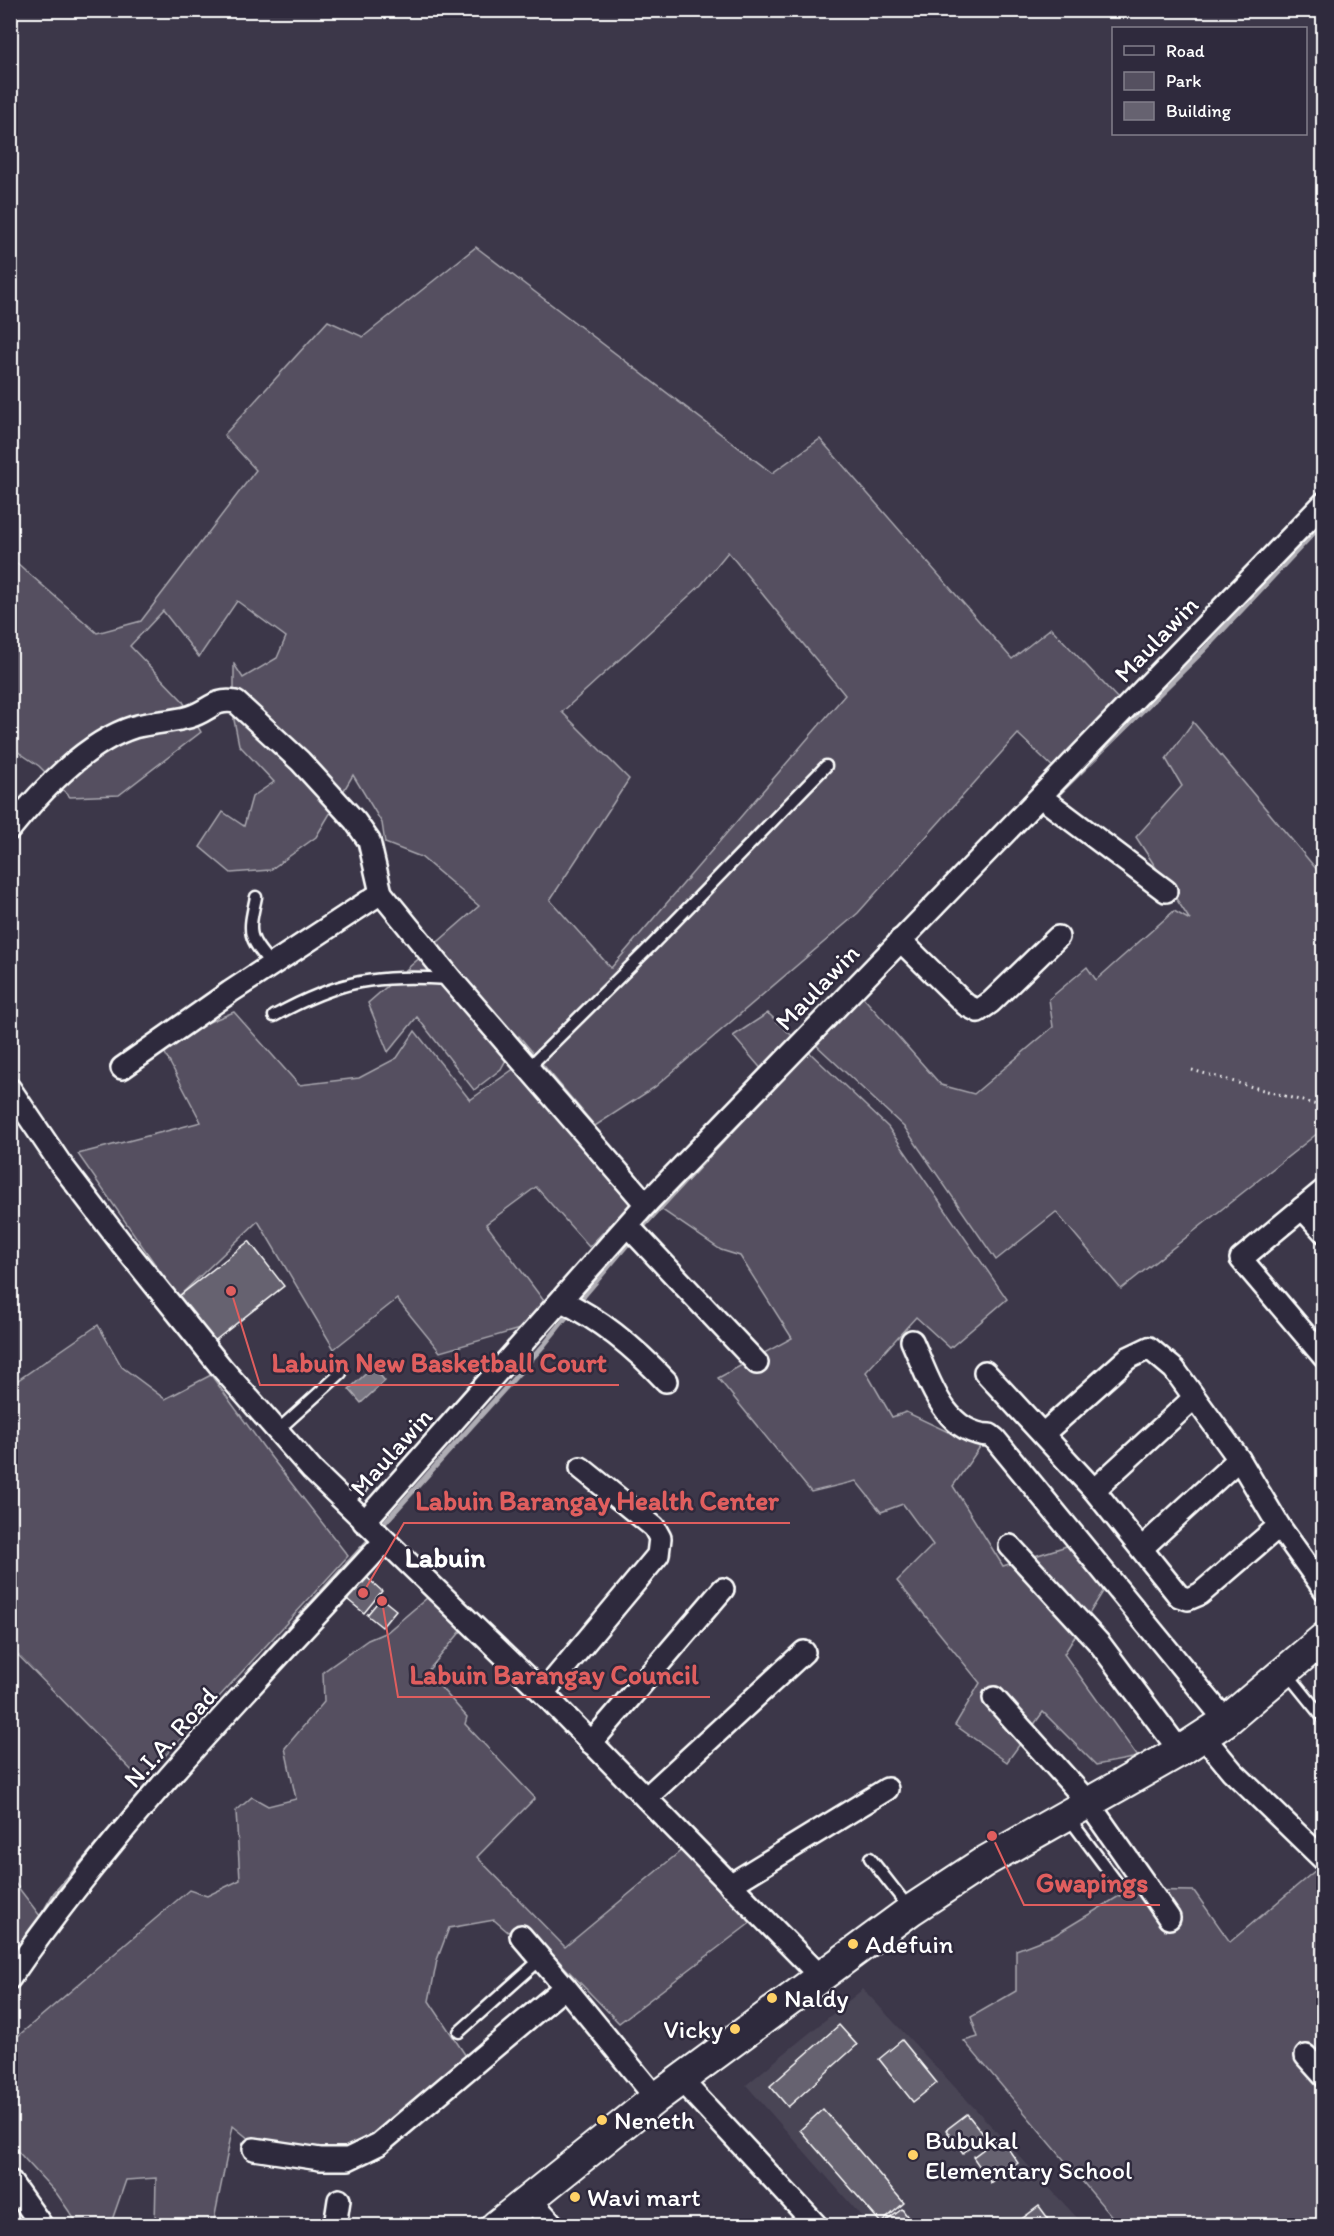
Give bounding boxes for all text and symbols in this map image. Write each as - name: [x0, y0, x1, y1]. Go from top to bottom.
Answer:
- legend: [1112, 27, 1307, 135]
- text: Road: [1166, 40, 1205, 62]
- text: Park: [1166, 70, 1201, 92]
- text: Building: [1166, 100, 1232, 122]
- street label: Maulawin: [1107, 589, 1205, 689]
- street label: Maulawin: [768, 937, 866, 1037]
- callout: Labuin New Basketball Court: [260, 1340, 619, 1385]
- text: Labuin New Basketball Court: [271, 1346, 607, 1379]
- street label: Maulawin: [343, 1401, 439, 1503]
- callout: Labuin Barangay Health Center: [404, 1478, 790, 1523]
- text: Labuin Barangay Health Center: [415, 1484, 780, 1517]
- district label: Labuin: [405, 1540, 485, 1574]
- callout: Labuin Barangay Council: [398, 1652, 710, 1697]
- text: Labuin Barangay Council: [409, 1658, 699, 1691]
- street label: N.I.A. Road: [116, 1679, 224, 1794]
- callout: Gwapings: [1024, 1860, 1160, 1905]
- text: Gwapings: [1036, 1866, 1148, 1899]
- place label: Adefuin: [865, 1928, 954, 1960]
- marker: Adefuin: [846, 1937, 860, 1951]
- place label: Naldy: [784, 1982, 849, 2014]
- marker: Naldy: [765, 1991, 779, 2005]
- place label: Vicky: [663, 2013, 723, 2045]
- marker: Vicky: [728, 2022, 742, 2036]
- place label: Neneth: [614, 2104, 695, 2136]
- marker: Neneth: [595, 2113, 609, 2127]
- place label: Bubukal Elementary School: [925, 2124, 1132, 2186]
- marker: Bubukal Elementary School: [906, 2148, 920, 2162]
- place label: Wavi mart: [587, 2181, 701, 2213]
- marker: Wavi mart: [568, 2190, 582, 2204]

